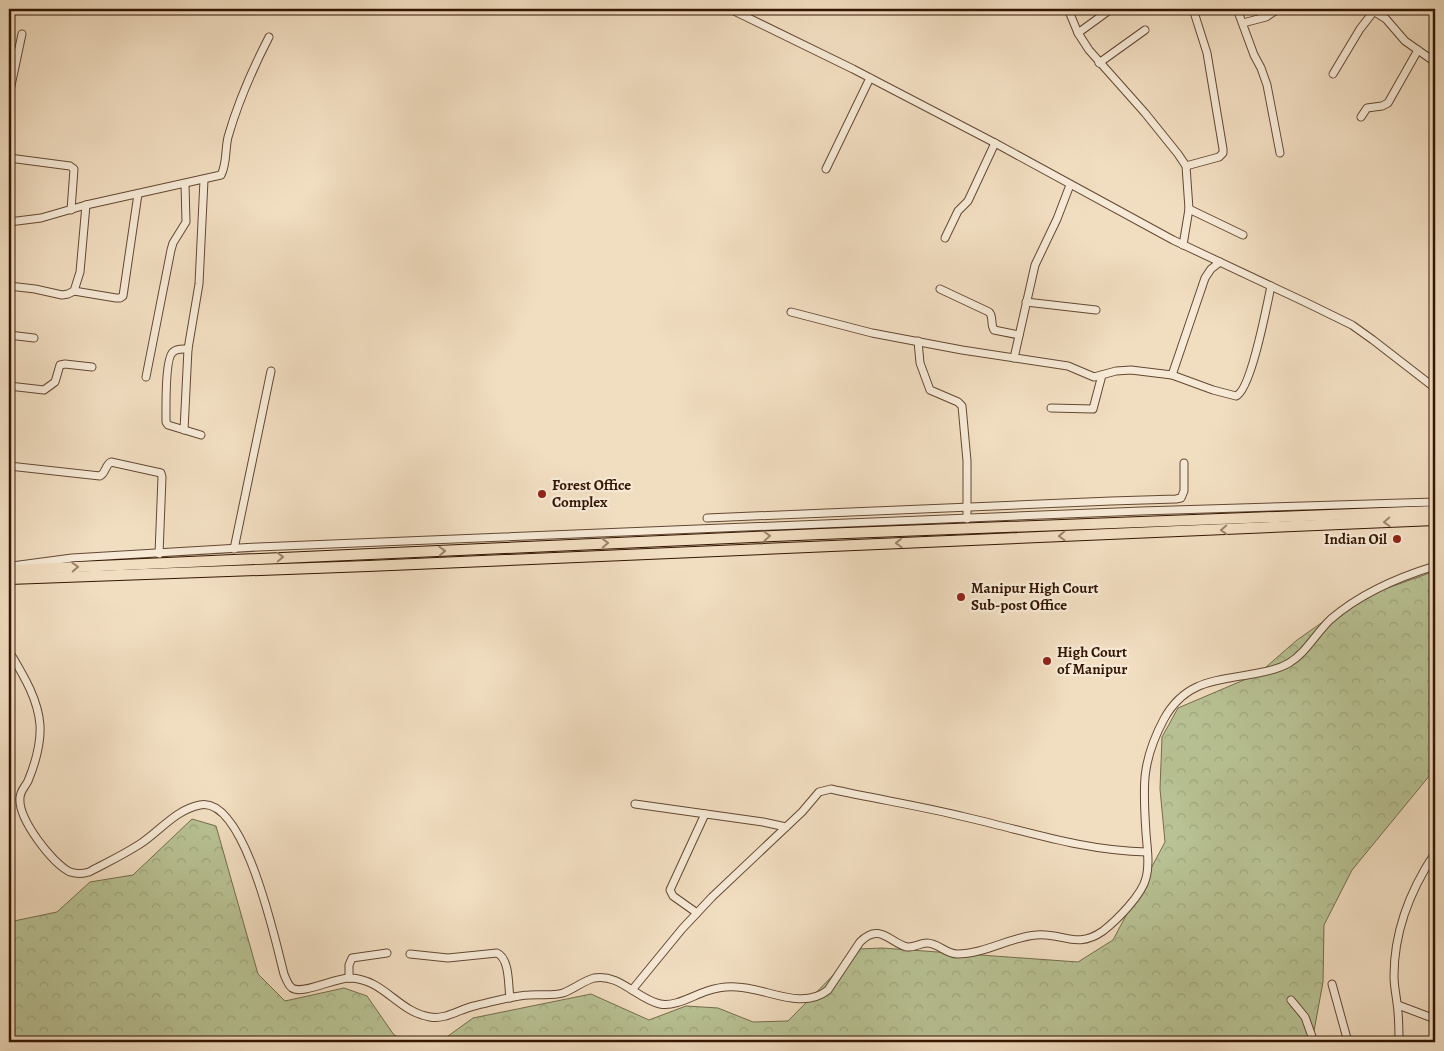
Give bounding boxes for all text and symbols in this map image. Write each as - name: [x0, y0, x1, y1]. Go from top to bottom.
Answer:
- place label: Forest Office Complex: [552, 475, 631, 512]
- marker: Forest Office Complex: [536, 488, 548, 500]
- one-way arrow: [1382, 517, 1390, 528]
- one-way arrow: [1220, 524, 1228, 535]
- place label: Indian Oil: [1324, 529, 1387, 549]
- one-way arrow: [763, 531, 771, 542]
- one-way arrow: [1058, 531, 1066, 542]
- marker: Indian Oil: [1391, 533, 1403, 545]
- one-way arrow: [895, 537, 903, 548]
- one-way arrow: [601, 538, 609, 549]
- one-way arrow: [438, 546, 446, 556]
- one-way arrow: [276, 552, 284, 563]
- one-way arrow: [71, 561, 79, 572]
- place label: Manipur High Court Sub-post Office: [971, 578, 1099, 615]
- marker: Manipur High Court Sub-post Office: [955, 591, 967, 603]
- place label: High Court of Manipur: [1057, 642, 1127, 679]
- marker: High Court of Manipur: [1041, 655, 1053, 667]

